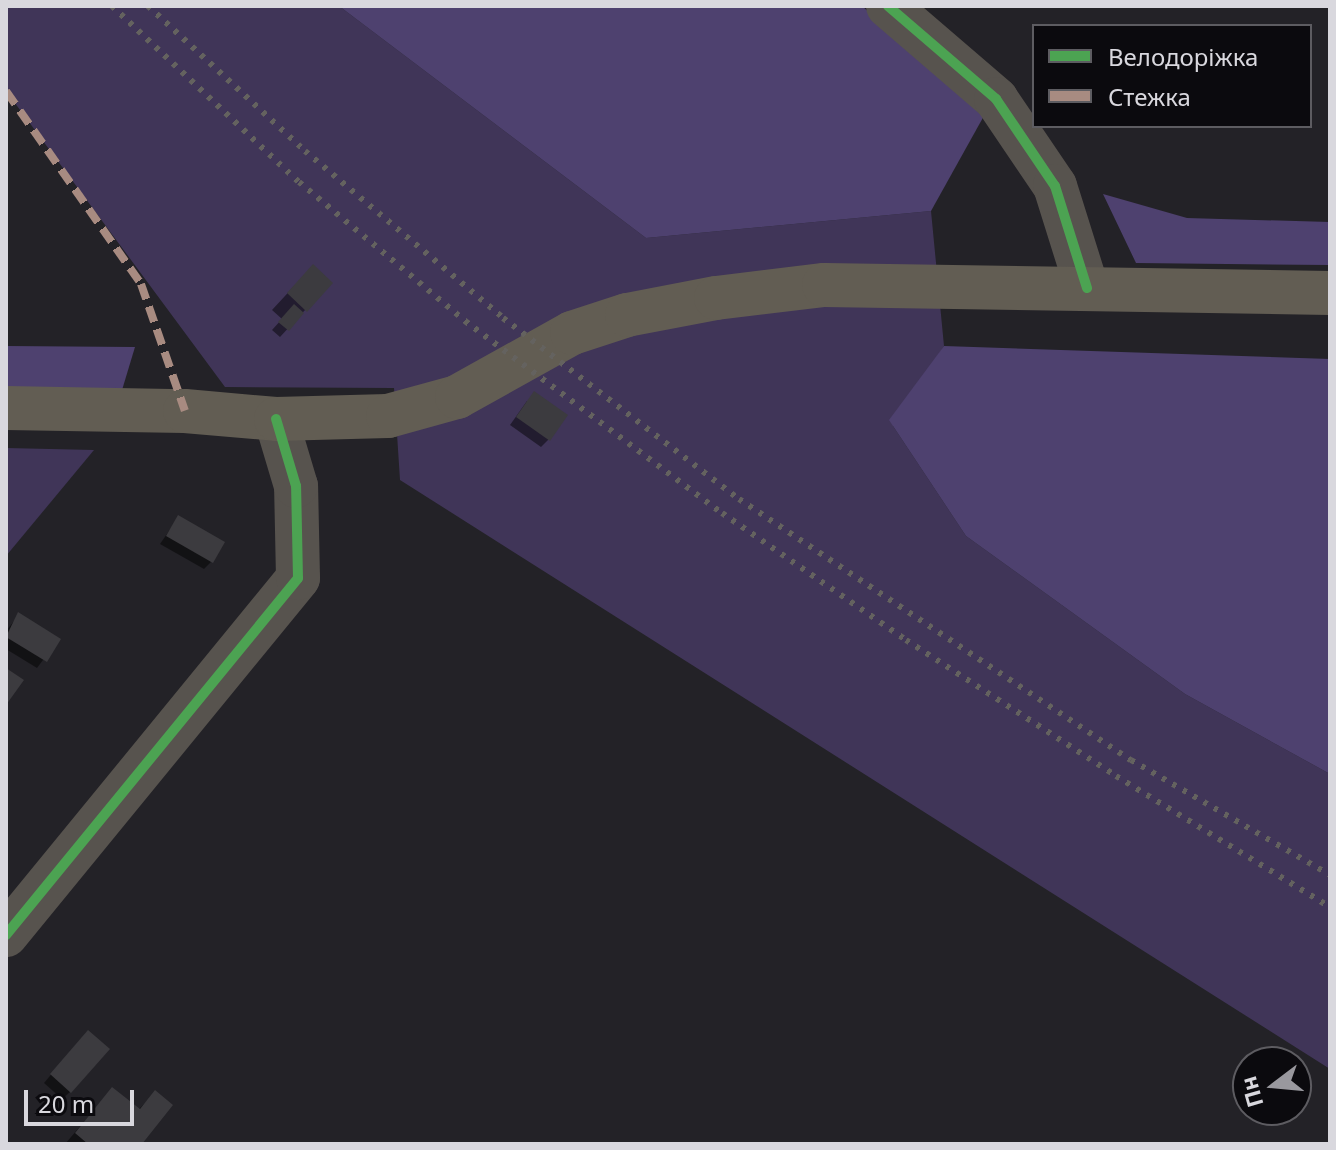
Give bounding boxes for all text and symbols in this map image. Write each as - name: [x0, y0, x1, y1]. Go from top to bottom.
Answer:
- legend: [1032, 24, 1312, 128]
- text: Велодоріжка: [1108, 40, 1258, 73]
- text: Стежка: [1108, 80, 1191, 113]
- north arrow: [1232, 1046, 1312, 1126]
- text: Пн: [1232, 1073, 1270, 1111]
- scale bar: [28, 1074, 138, 1124]
- text: 20 m: [38, 1087, 94, 1120]

